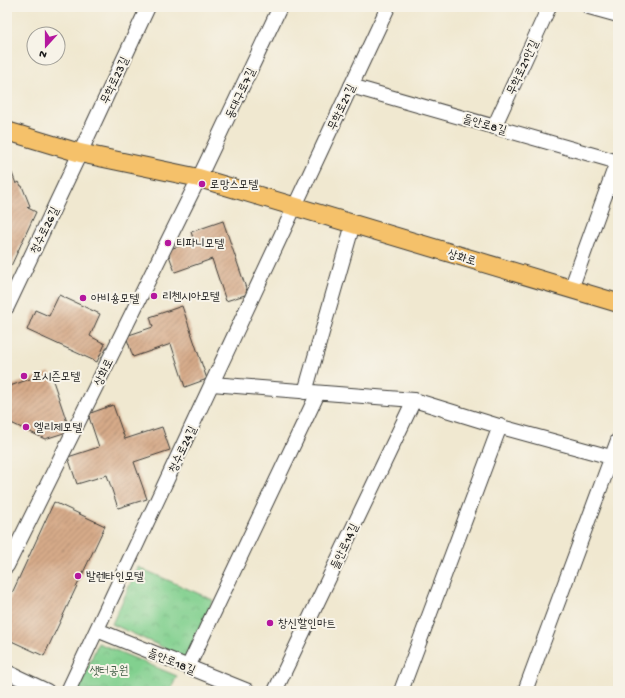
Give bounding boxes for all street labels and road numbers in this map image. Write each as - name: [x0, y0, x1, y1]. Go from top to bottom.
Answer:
- street label: 무학로21안길: [505, 38, 543, 98]
- street label: 무학로23길: [99, 55, 133, 107]
- street label: 동대구로7길: [224, 66, 260, 122]
- street label: 무학로21길: [326, 82, 360, 133]
- street label: 들안로8길: [461, 113, 508, 139]
- street label: 청수로26길: [28, 204, 63, 257]
- street label: 상화로: [446, 248, 477, 270]
- street label: 상화로: [92, 357, 117, 389]
- street label: 청수로24길: [166, 423, 201, 476]
- street label: 들안로14길: [329, 521, 363, 572]
- street label: 들안로18길: [145, 647, 197, 679]

